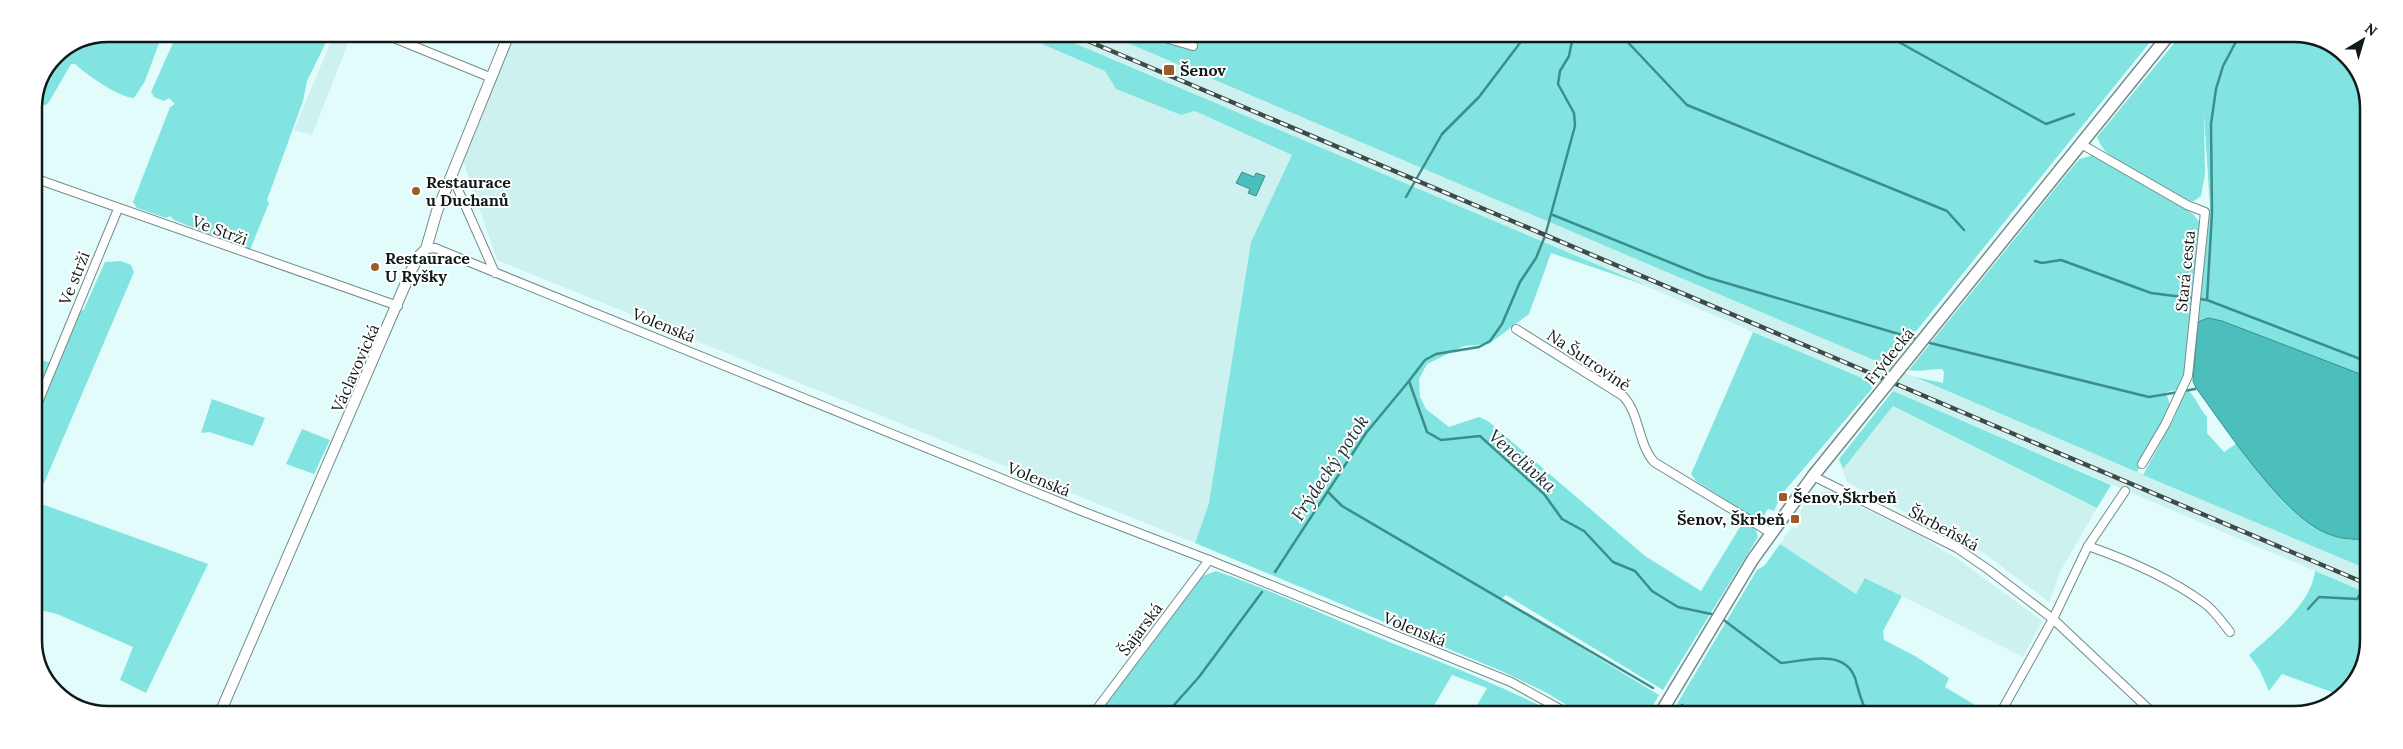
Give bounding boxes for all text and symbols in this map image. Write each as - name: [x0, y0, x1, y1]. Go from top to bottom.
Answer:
- north arrow: [2338, 15, 2388, 65]
- text: N: [2361, 19, 2381, 40]
- place label: Šenov: [1180, 60, 1226, 80]
- marker: Šenov: [1162, 63, 1176, 77]
- place label: Restaurace u Duchanů: [426, 172, 511, 210]
- marker: Restaurace u Duchanů: [410, 185, 422, 197]
- street label: Ve Strži: [189, 210, 250, 249]
- street label: Stará cesta: [2171, 229, 2199, 313]
- street label: Ve strži: [54, 248, 94, 309]
- place label: Restaurace U Ryšky: [385, 248, 470, 286]
- marker: Restaurace U Ryšky: [369, 261, 381, 273]
- street label: Volenská: [629, 303, 698, 347]
- street label: Václavovická: [326, 321, 383, 416]
- street label: Frýdecká: [1860, 323, 1918, 389]
- street label: Na Šutrovině: [1543, 325, 1635, 395]
- water label: Frýdecký potok: [1286, 410, 1373, 525]
- water label: Venclůvka: [1484, 424, 1561, 497]
- street label: Volenská: [1004, 457, 1073, 501]
- place label: Šenov,Škrbeň: [1793, 487, 1897, 507]
- marker: Šenov,Škrbeň: [1777, 491, 1789, 503]
- street label: Škrbeňská: [1906, 501, 1982, 555]
- place label: Šenov, Škrbeň: [1677, 509, 1785, 529]
- marker: Šenov, Škrbeň: [1789, 513, 1801, 525]
- street label: Šajarská: [1114, 599, 1166, 659]
- street label: Volenská: [1380, 607, 1449, 651]

